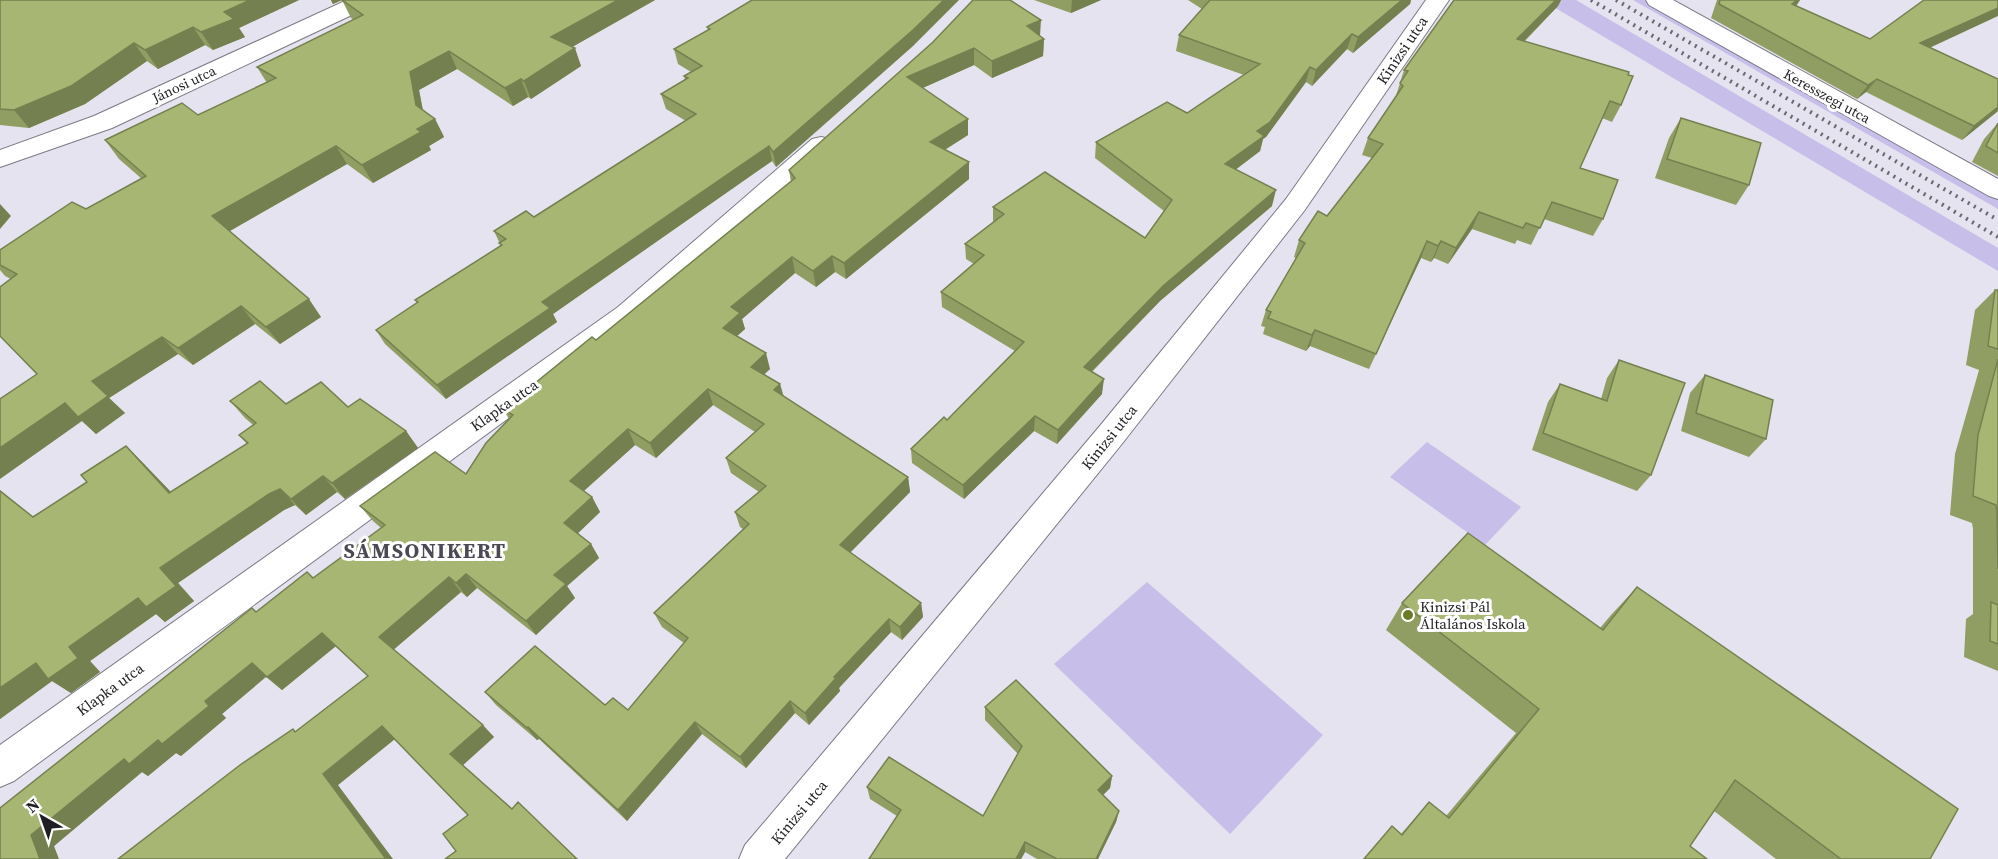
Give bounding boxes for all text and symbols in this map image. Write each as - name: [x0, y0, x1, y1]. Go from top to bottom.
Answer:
- street label: Kinizsi utca: [1372, 12, 1433, 88]
- street label: Jánosi utca: [148, 60, 220, 108]
- street label: Keresszegi utca: [1780, 64, 1875, 128]
- street label: Klapka utca: [466, 374, 542, 436]
- street label: Kinizsi utca: [1076, 400, 1142, 474]
- district label: SÁMSONIKERT: [344, 536, 506, 565]
- place label: Kinizsi Pál Általános Iskola: [1420, 596, 1526, 634]
- marker: Kinizsi Pál Általános Iskola: [1401, 608, 1415, 622]
- street label: Klapka utca: [72, 657, 148, 720]
- street label: Kinizsi utca: [766, 775, 832, 849]
- north arrow: [12, 787, 72, 847]
- text: N: [21, 793, 44, 818]

